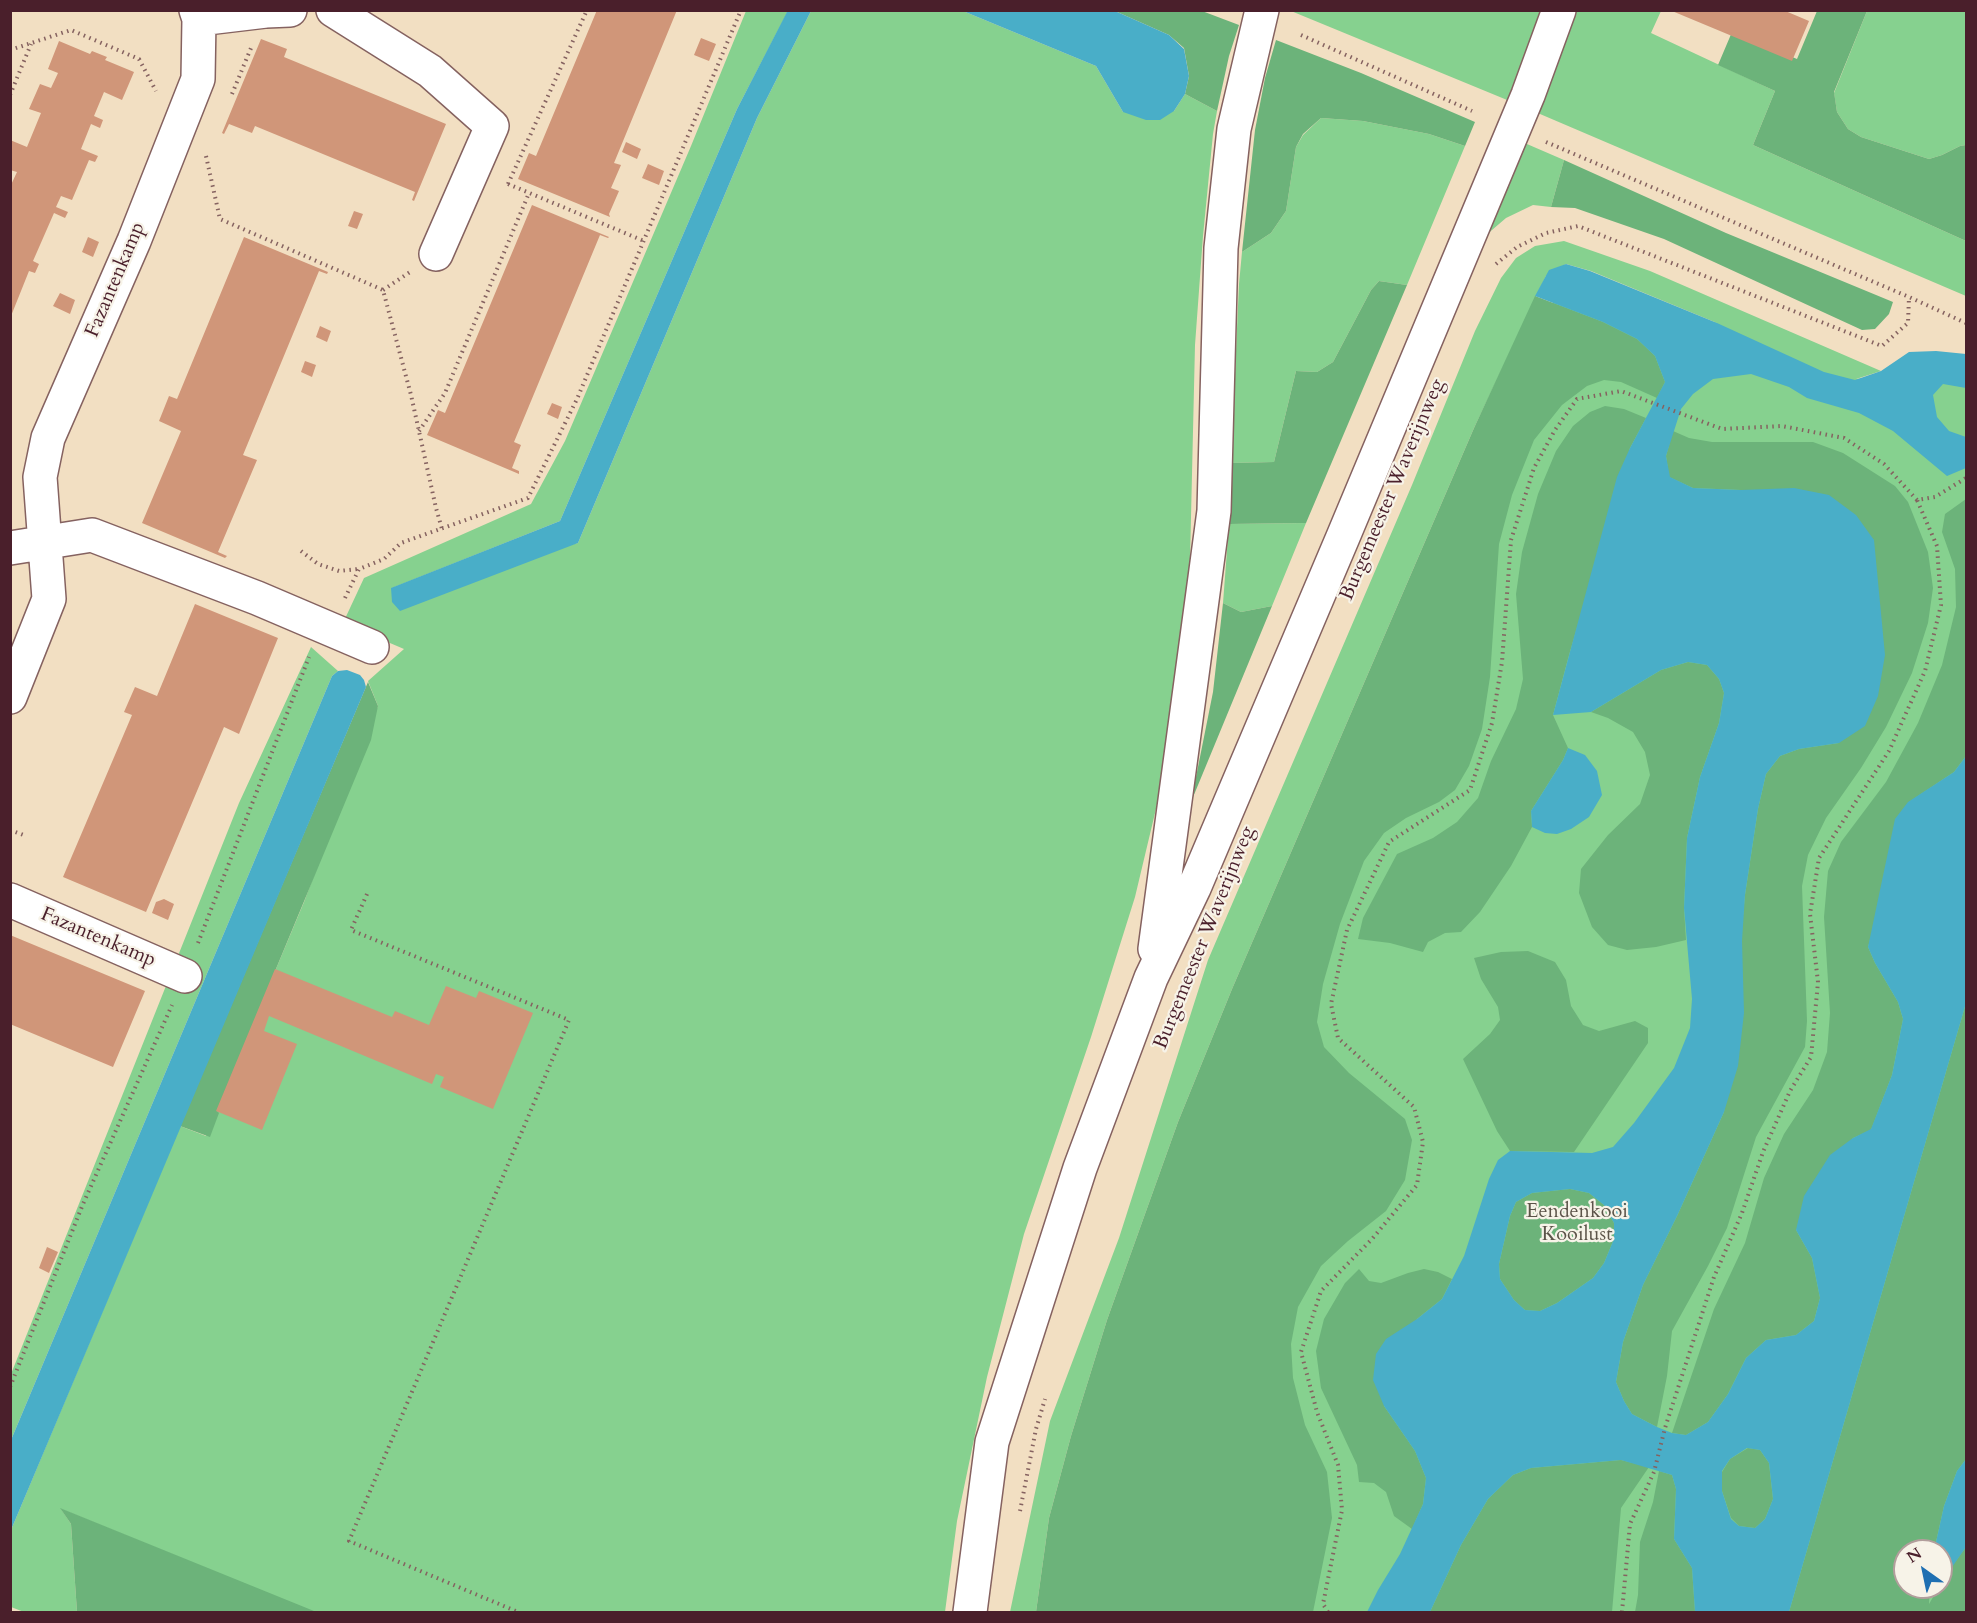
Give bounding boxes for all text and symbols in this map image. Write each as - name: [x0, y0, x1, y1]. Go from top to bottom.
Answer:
- street label: Fazantenkamp: [81, 219, 151, 341]
- street label: Burgemeester Waverijnweg: [1335, 376, 1451, 604]
- street label: Burgemeester Waverijnweg: [1149, 823, 1261, 1053]
- street label: Fazantenkamp: [37, 903, 159, 973]
- park label: Eendenkooi Kooilust: [1526, 1200, 1628, 1247]
- north arrow: [1893, 1539, 1953, 1599]
- text: N: [1902, 1543, 1926, 1569]

